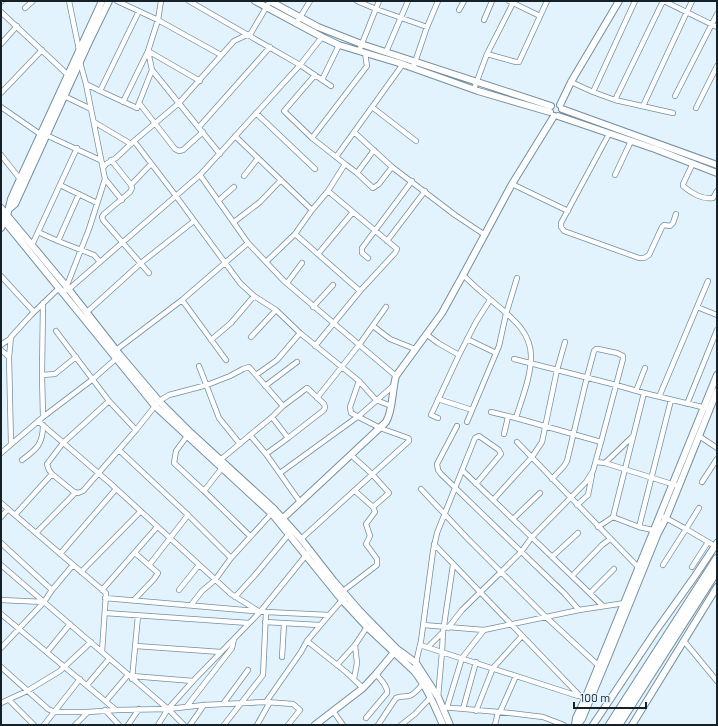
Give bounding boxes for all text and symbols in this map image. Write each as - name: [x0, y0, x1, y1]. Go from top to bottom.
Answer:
- scale bar: [574, 684, 646, 710]
- text: 100 m: [580, 690, 610, 704]

